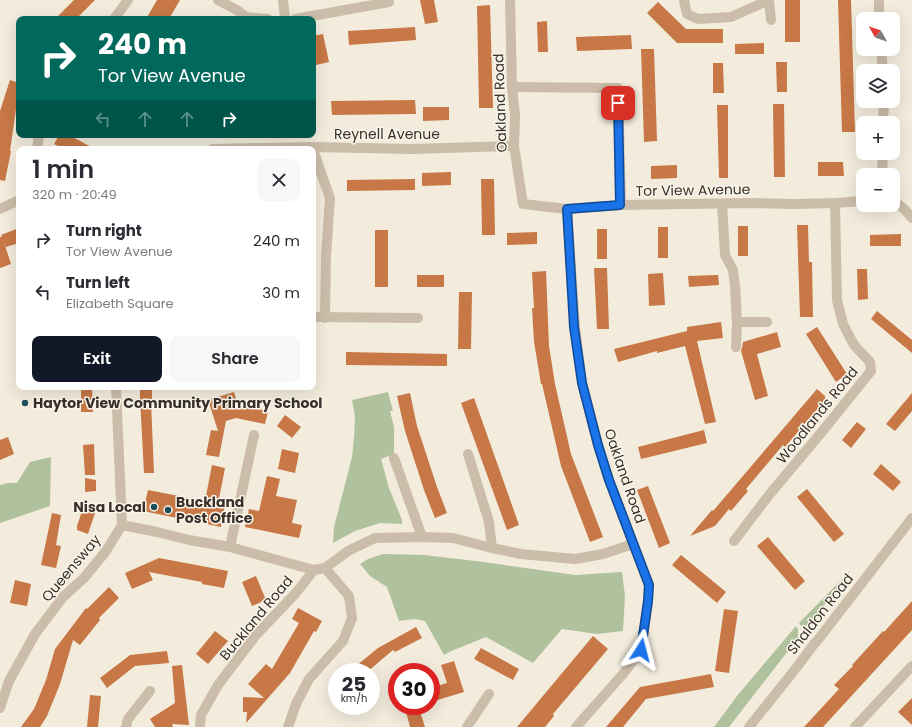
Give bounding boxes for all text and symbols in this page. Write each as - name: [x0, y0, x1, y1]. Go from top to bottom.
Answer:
- north arrow: [856, 12, 900, 56]
- map controls: [856, 12, 900, 212]
- text: 240 m: [98, 25, 187, 64]
- icon: right: [32, 32, 84, 84]
- street label: Oakland Road: [488, 53, 512, 153]
- text: Tor View Avenue: [98, 63, 246, 88]
- button: layers: [856, 64, 900, 108]
- pin: [601, 86, 635, 120]
- icon: arrive: [607, 92, 629, 114]
- icon: left: [92, 108, 114, 130]
- icon: ahead: [134, 108, 156, 130]
- icon: ahead: [176, 108, 198, 130]
- icon: right: [218, 108, 240, 130]
- button: +: [856, 116, 900, 160]
- street label: Reynell Avenue: [334, 124, 440, 144]
- text: 1 min: [32, 153, 94, 186]
- button: close: [258, 159, 300, 201]
- button: −: [856, 168, 900, 212]
- street label: Tor View Avenue: [635, 179, 751, 201]
- text: 320 m · 20:49: [32, 185, 117, 204]
- text: Turn right: [66, 220, 142, 241]
- icon: right: [32, 229, 54, 251]
- text: 240 m: [253, 230, 300, 251]
- text: Tor View Avenue: [66, 242, 173, 261]
- text: Turn left: [66, 272, 130, 293]
- icon: left: [32, 281, 54, 303]
- text: 30 m: [262, 282, 300, 303]
- text: Elizabeth Square: [66, 294, 174, 313]
- button: Exit: [32, 336, 162, 382]
- button: Share: [170, 336, 300, 382]
- street label: Woodlands Road: [772, 362, 862, 468]
- place label: Haytor View Community Primary School: [33, 393, 322, 413]
- marker: Haytor View Community Primary School: [20, 398, 30, 408]
- street label: Oakland Road: [599, 426, 651, 526]
- place label: Buckland Post Office: [176, 492, 253, 528]
- place label: Nisa Local: [73, 497, 146, 517]
- marker: Nisa Local: [149, 502, 159, 512]
- marker: Buckland Post Office: [163, 505, 173, 515]
- street label: Queensway: [37, 530, 105, 606]
- street label: Shaldon Road: [782, 569, 858, 659]
- street label: Buckland Road: [215, 571, 297, 665]
- position arrow: [620, 629, 662, 671]
- speed limit sign: 30: [388, 663, 440, 715]
- text: 25: [342, 670, 366, 698]
- text: km/h: [341, 691, 367, 706]

